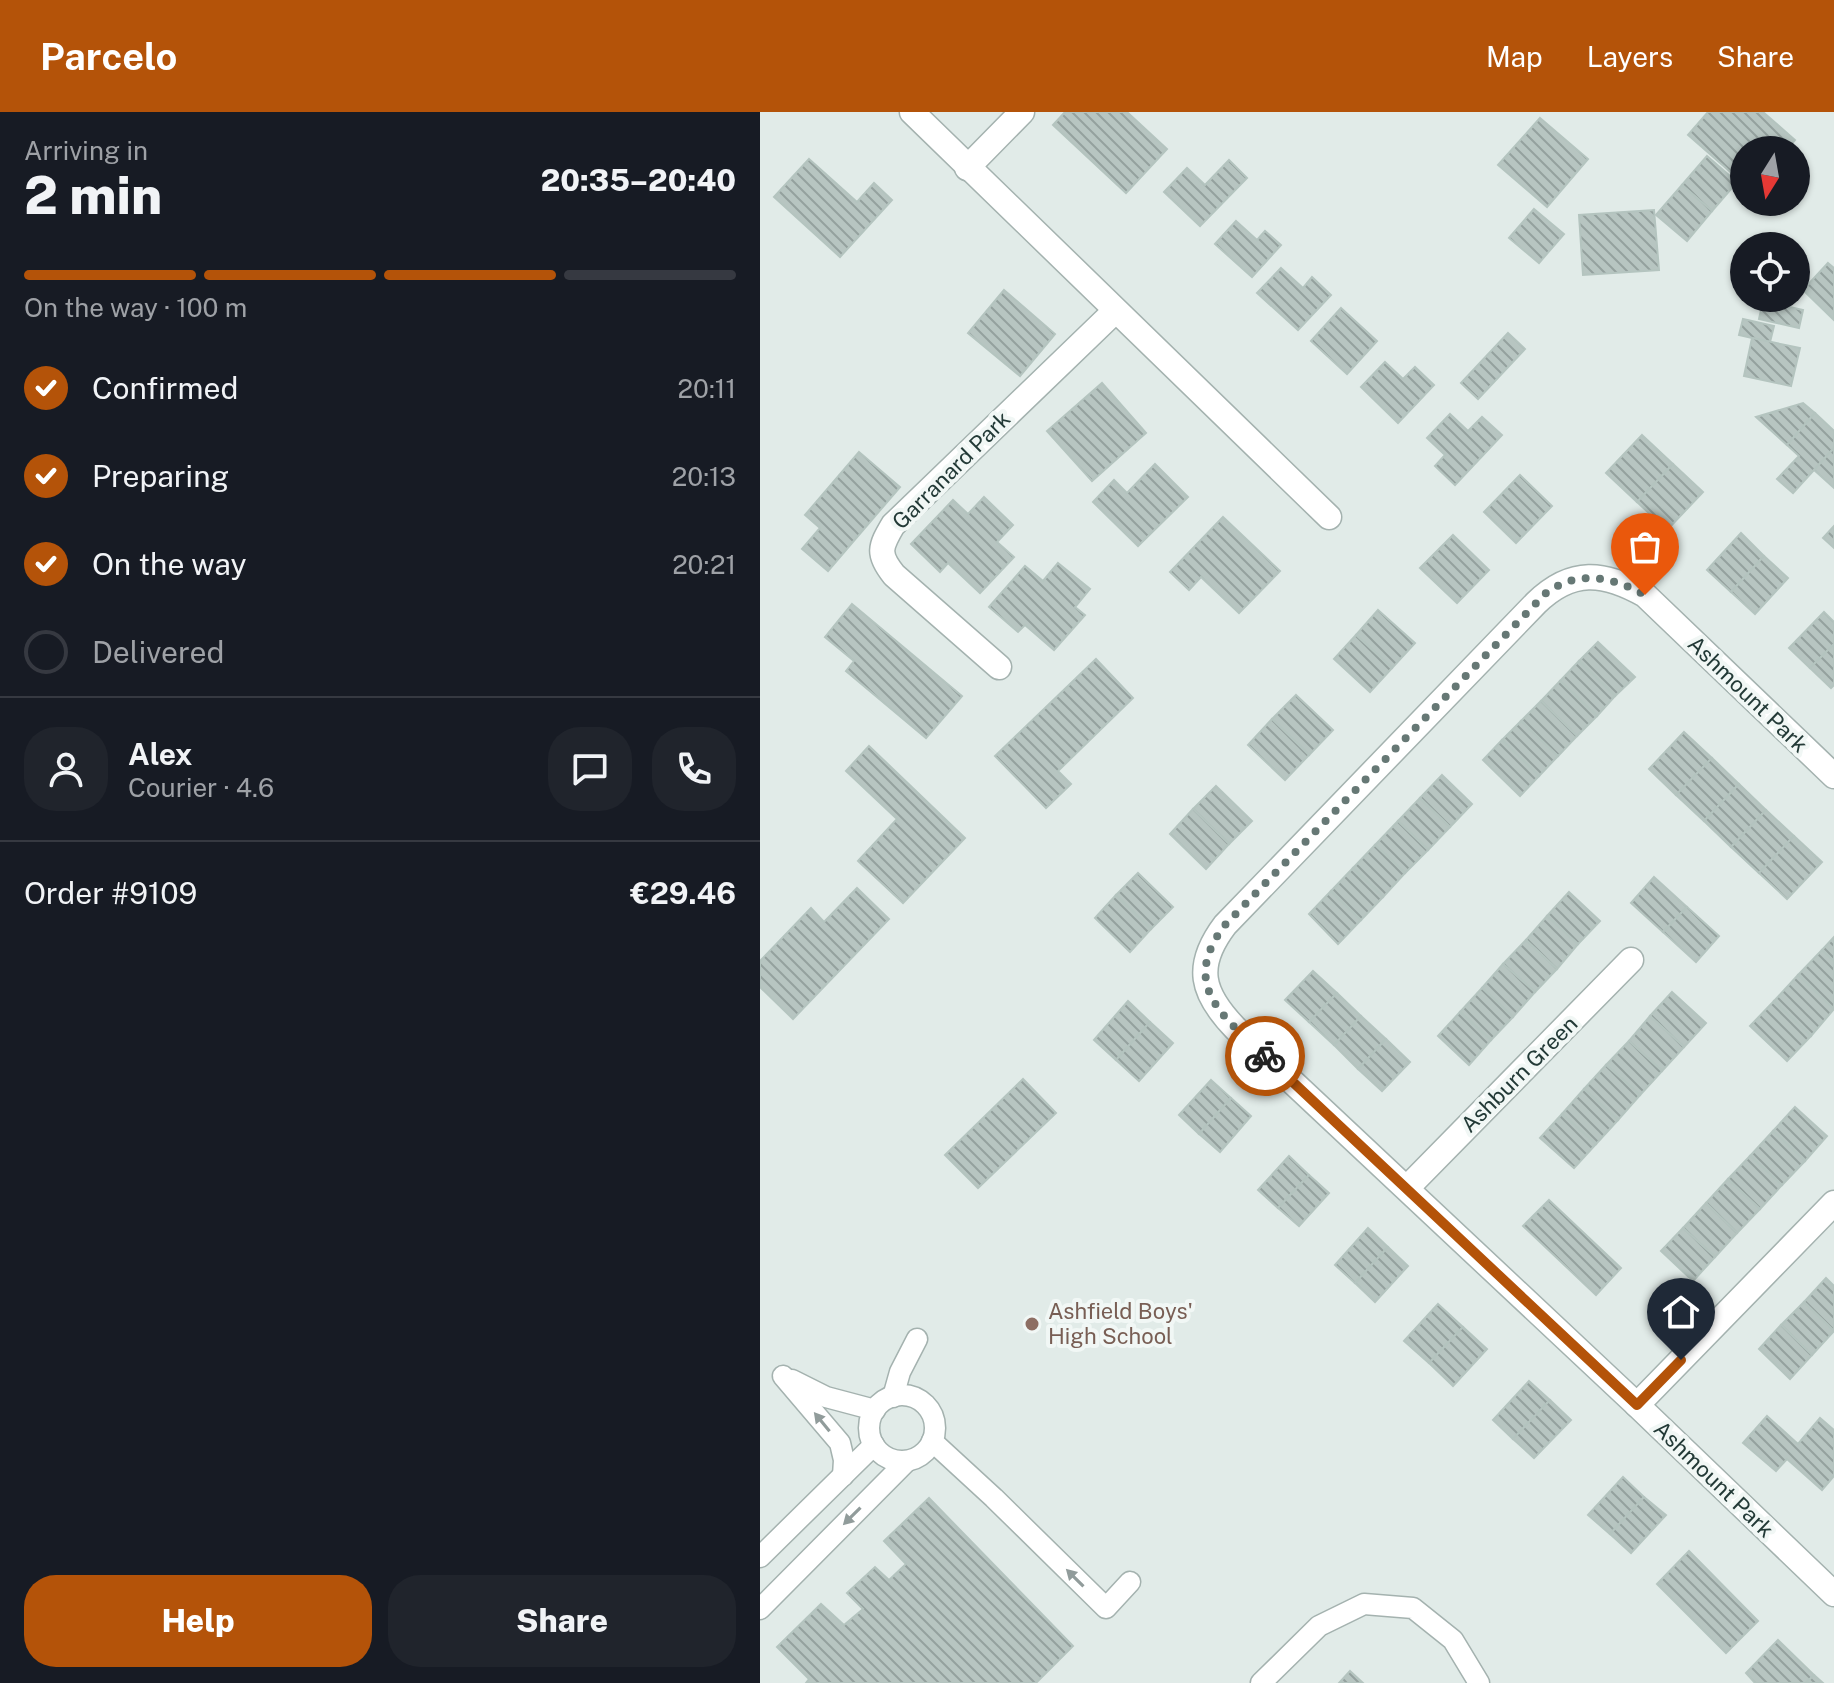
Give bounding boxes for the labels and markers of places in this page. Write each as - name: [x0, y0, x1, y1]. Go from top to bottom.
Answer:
- pin: [1611, 513, 1679, 595]
- pin: [1647, 1278, 1715, 1360]
- place label: Ashfield Boys' High School: [1048, 1298, 1193, 1349]
- marker: Ashfield Boys' High School: [1023, 1315, 1041, 1333]

